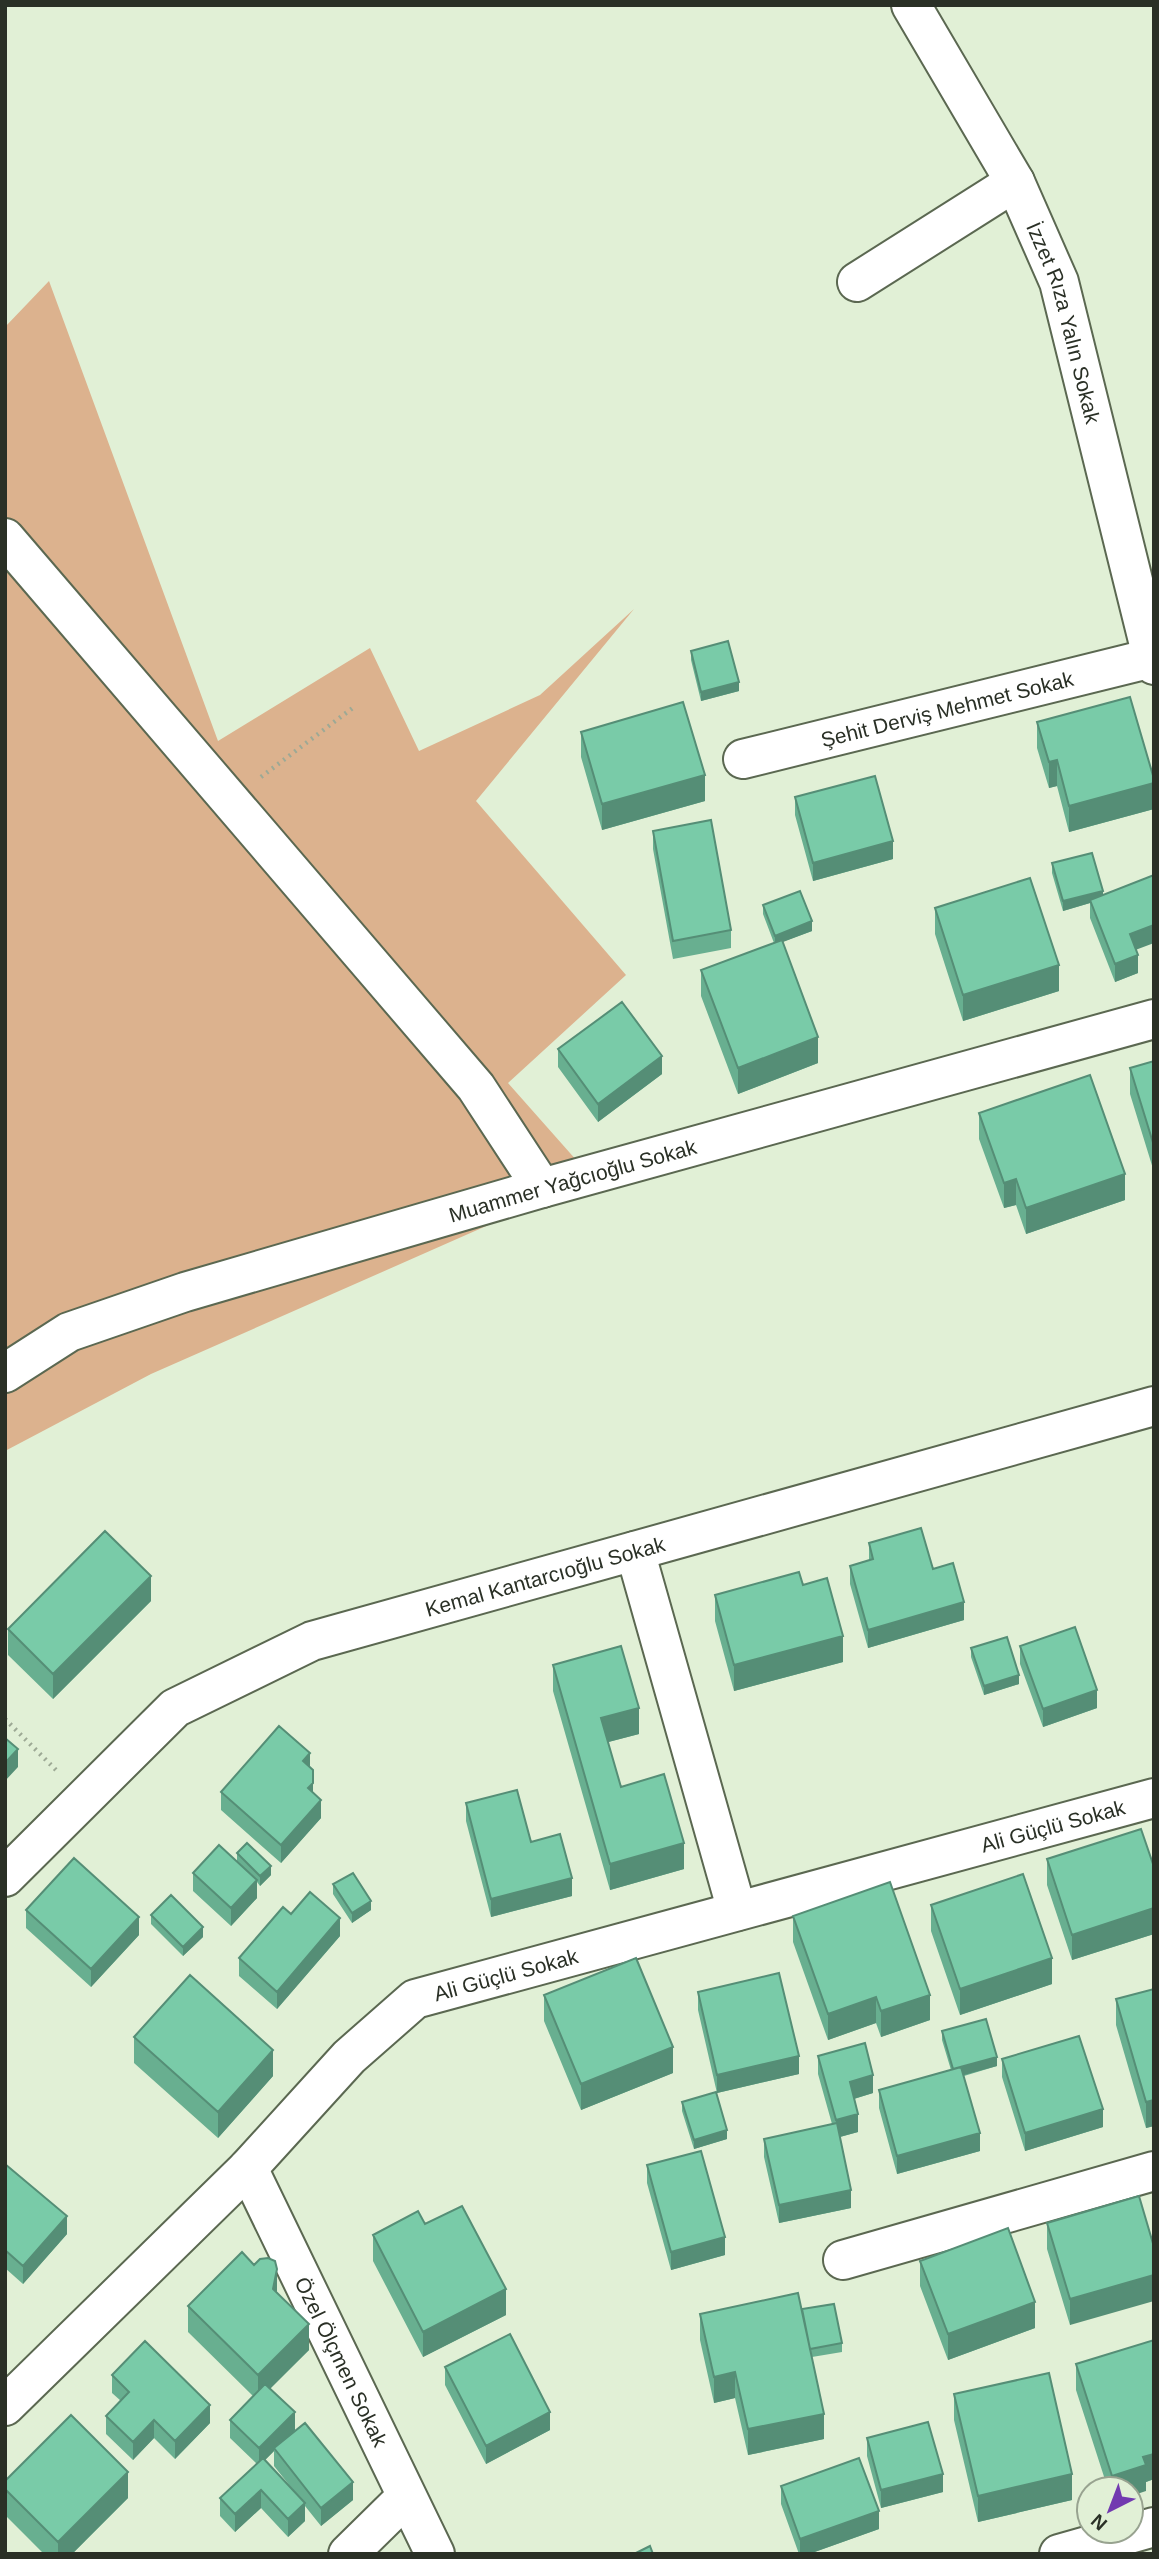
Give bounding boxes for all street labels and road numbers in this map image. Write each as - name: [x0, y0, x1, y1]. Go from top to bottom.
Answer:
- street label: İzzet Rıza Yalın Sokak: [1023, 219, 1105, 426]
- street label: Şehit Derviş Mehmet Sokak: [818, 666, 1076, 751]
- street label: Muammer Yağcıoğlu Sokak: [446, 1134, 699, 1226]
- street label: Kemal Kantarcıoğlu Sokak: [423, 1532, 668, 1620]
- street label: Ali Güçlü Sokak: [978, 1795, 1128, 1856]
- street label: Ali Güçlü Sokak: [431, 1944, 581, 2005]
- street label: Özel Ölçmen Sokak: [291, 2273, 393, 2451]

